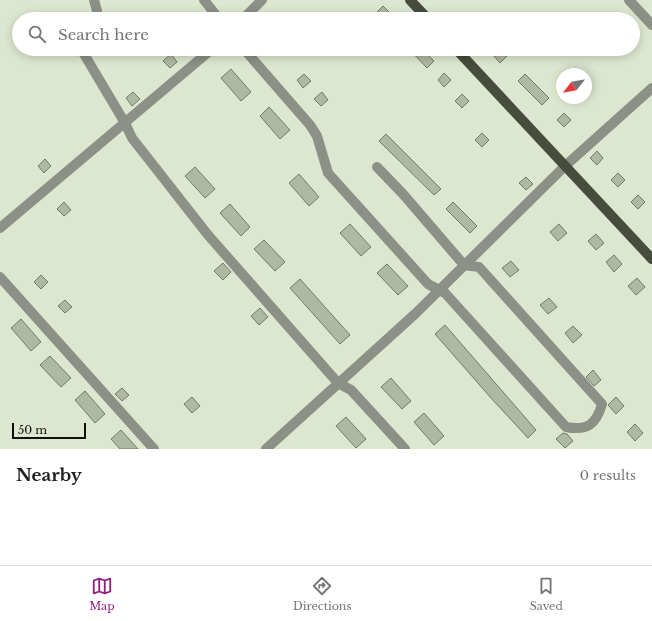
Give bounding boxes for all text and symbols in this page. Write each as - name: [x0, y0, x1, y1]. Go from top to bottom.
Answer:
- search box: [12, 12, 640, 56]
- icon: search: [26, 23, 48, 45]
- text: Search here: [58, 25, 149, 44]
- north arrow: [556, 68, 592, 104]
- scale bar: [12, 421, 86, 440]
- text: 50 m: [18, 423, 47, 437]
- text: Nearby: [16, 465, 82, 486]
- text: 0 results: [580, 467, 636, 484]
- tab: Map: [89, 575, 115, 613]
- tab: Directions: [293, 575, 351, 613]
- tab: Saved: [530, 575, 563, 613]

